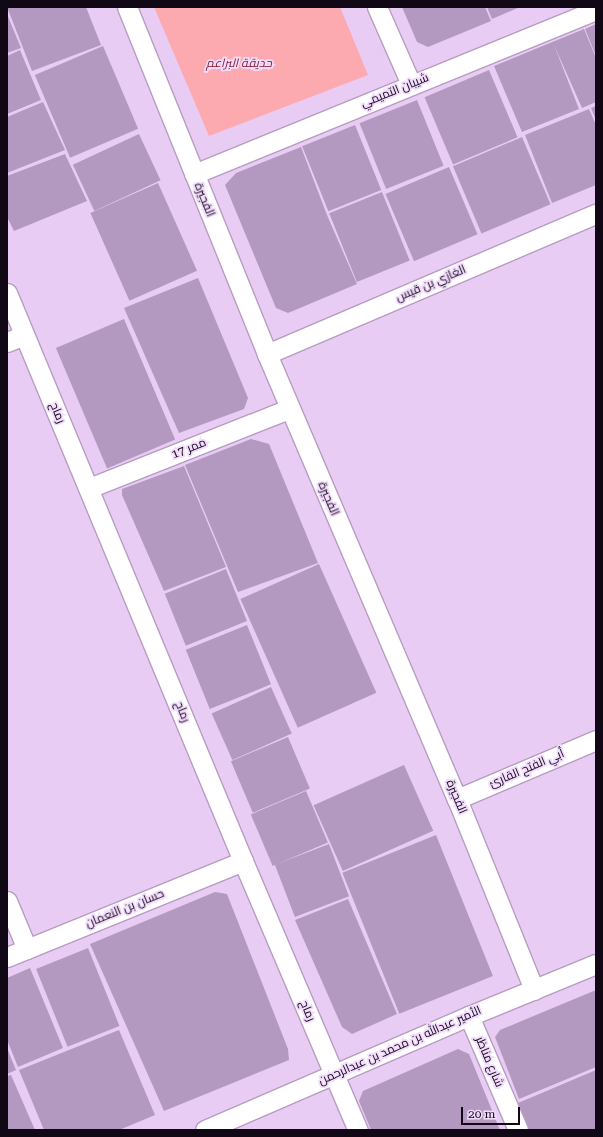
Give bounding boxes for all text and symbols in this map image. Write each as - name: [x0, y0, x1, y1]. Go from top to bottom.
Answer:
- park label: حديقة البراعم: [206, 57, 272, 71]
- street label: شيبان التميمي: [359, 71, 431, 111]
- street label: الفجيرة: [191, 181, 217, 219]
- street label: الغازي بن قيس: [394, 263, 468, 305]
- street label: رماح: [46, 400, 68, 426]
- street label: ممر 17: [170, 436, 208, 462]
- street label: الفجيرة: [314, 480, 342, 518]
- street label: رماح: [171, 699, 193, 725]
- street label: أبي الفتح القارئ: [487, 747, 567, 791]
- street label: الفجيرة: [442, 778, 470, 816]
- street label: حسان بن النعمان: [84, 887, 166, 931]
- street label: رماح: [296, 998, 318, 1024]
- street label: الأمير عبدالله بن محمد بن عبدالرحمن: [316, 1003, 484, 1089]
- street label: شارع مناظر: [472, 1035, 506, 1089]
- scale bar: [463, 1099, 522, 1125]
- text: 20 m: [468, 1107, 495, 1121]

